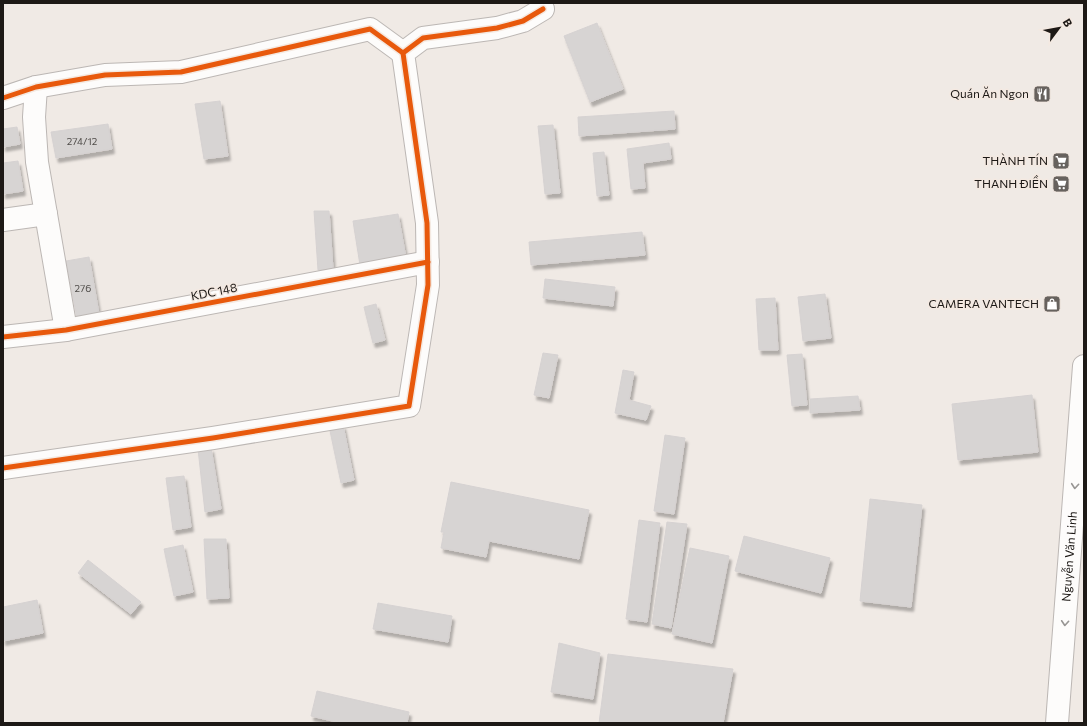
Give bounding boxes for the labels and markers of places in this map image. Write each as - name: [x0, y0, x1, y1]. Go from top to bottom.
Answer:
- restaurant icon: Quán Ăn Ngon: [1032, 84, 1052, 104]
- place label: Quán Ăn Ngon: [950, 86, 1029, 100]
- supermarket icon: THÀNH TÍN: [1051, 151, 1071, 171]
- place label: THÀNH TÍN: [983, 153, 1048, 167]
- supermarket icon: THANH ĐIỀN: [1051, 174, 1071, 194]
- place label: THANH ĐIỀN: [974, 175, 1048, 190]
- shop icon: CAMERA VANTECH: [1042, 294, 1062, 314]
- place label: CAMERA VANTECH: [929, 296, 1039, 310]

